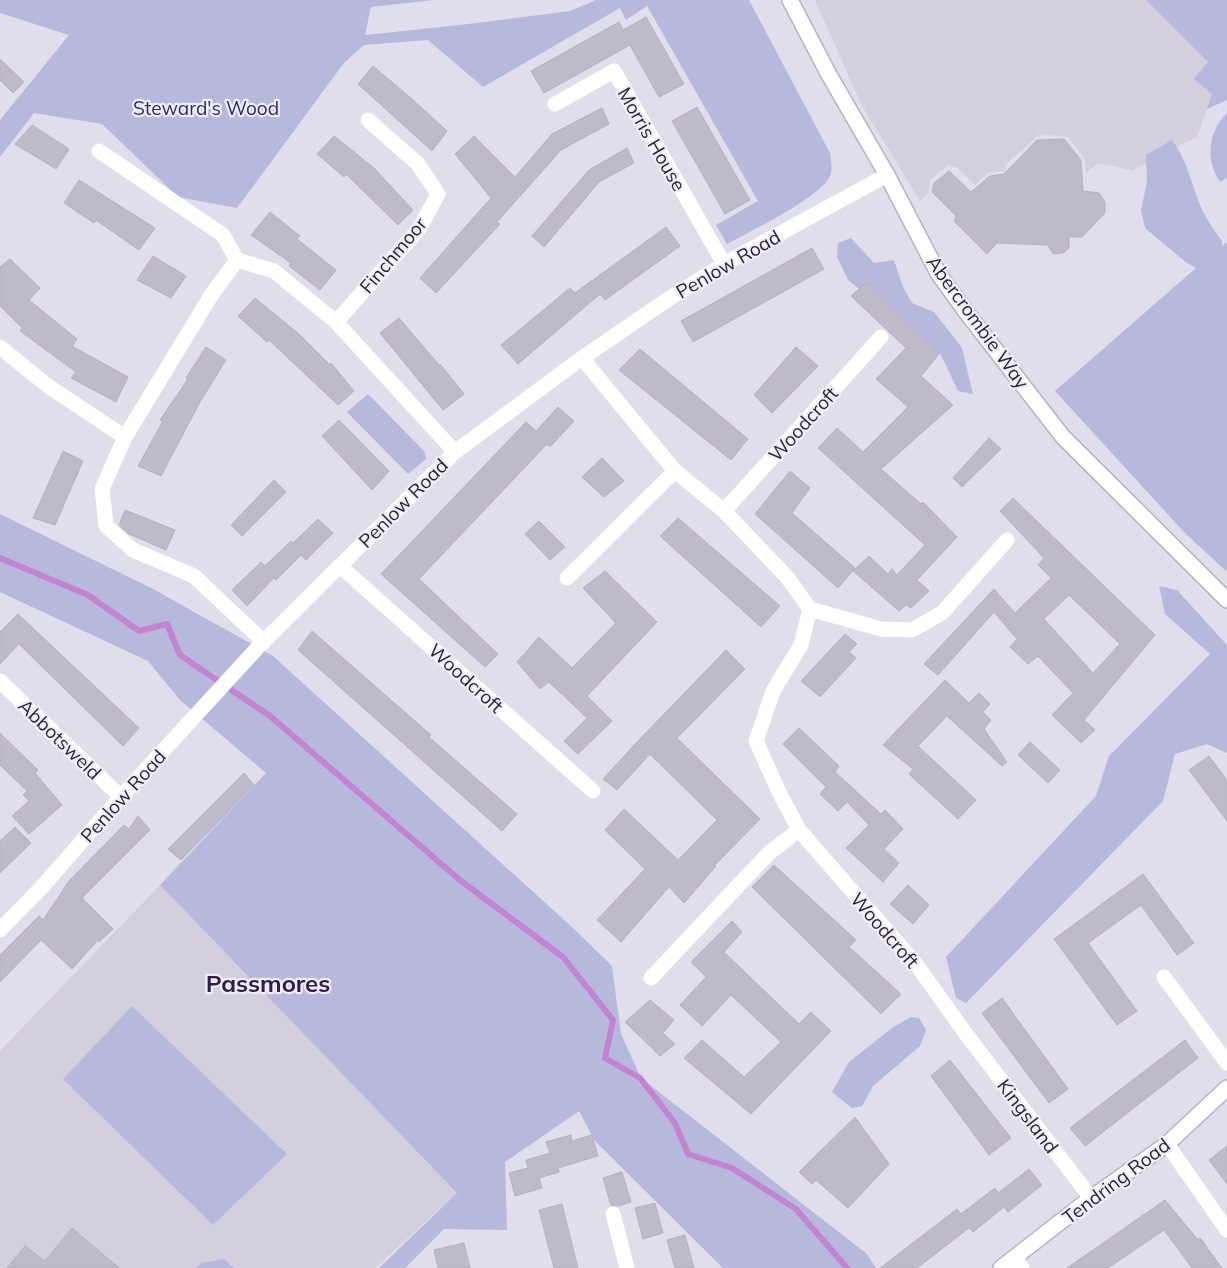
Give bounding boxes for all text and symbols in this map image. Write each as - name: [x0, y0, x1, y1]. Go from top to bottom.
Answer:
- street label: Morris House: [613, 83, 691, 195]
- park label: Steward's Wood: [133, 96, 279, 120]
- street label: Finchmoor: [354, 212, 432, 298]
- street label: Penlow Road: [671, 224, 785, 304]
- street label: Abercrombie Way: [922, 251, 1034, 393]
- street label: Woodcroft: [763, 381, 843, 466]
- street label: Penlow Road: [353, 453, 453, 553]
- street label: Woodcroft: [424, 638, 509, 718]
- street label: Abbotsweld: [14, 694, 106, 784]
- street label: Penlow Road: [75, 745, 171, 847]
- street label: Woodcroft: [846, 887, 925, 973]
- district label: Passmores: [206, 968, 330, 998]
- street label: Kingsland: [992, 1074, 1064, 1158]
- street label: Tendring Road: [1057, 1133, 1175, 1229]

